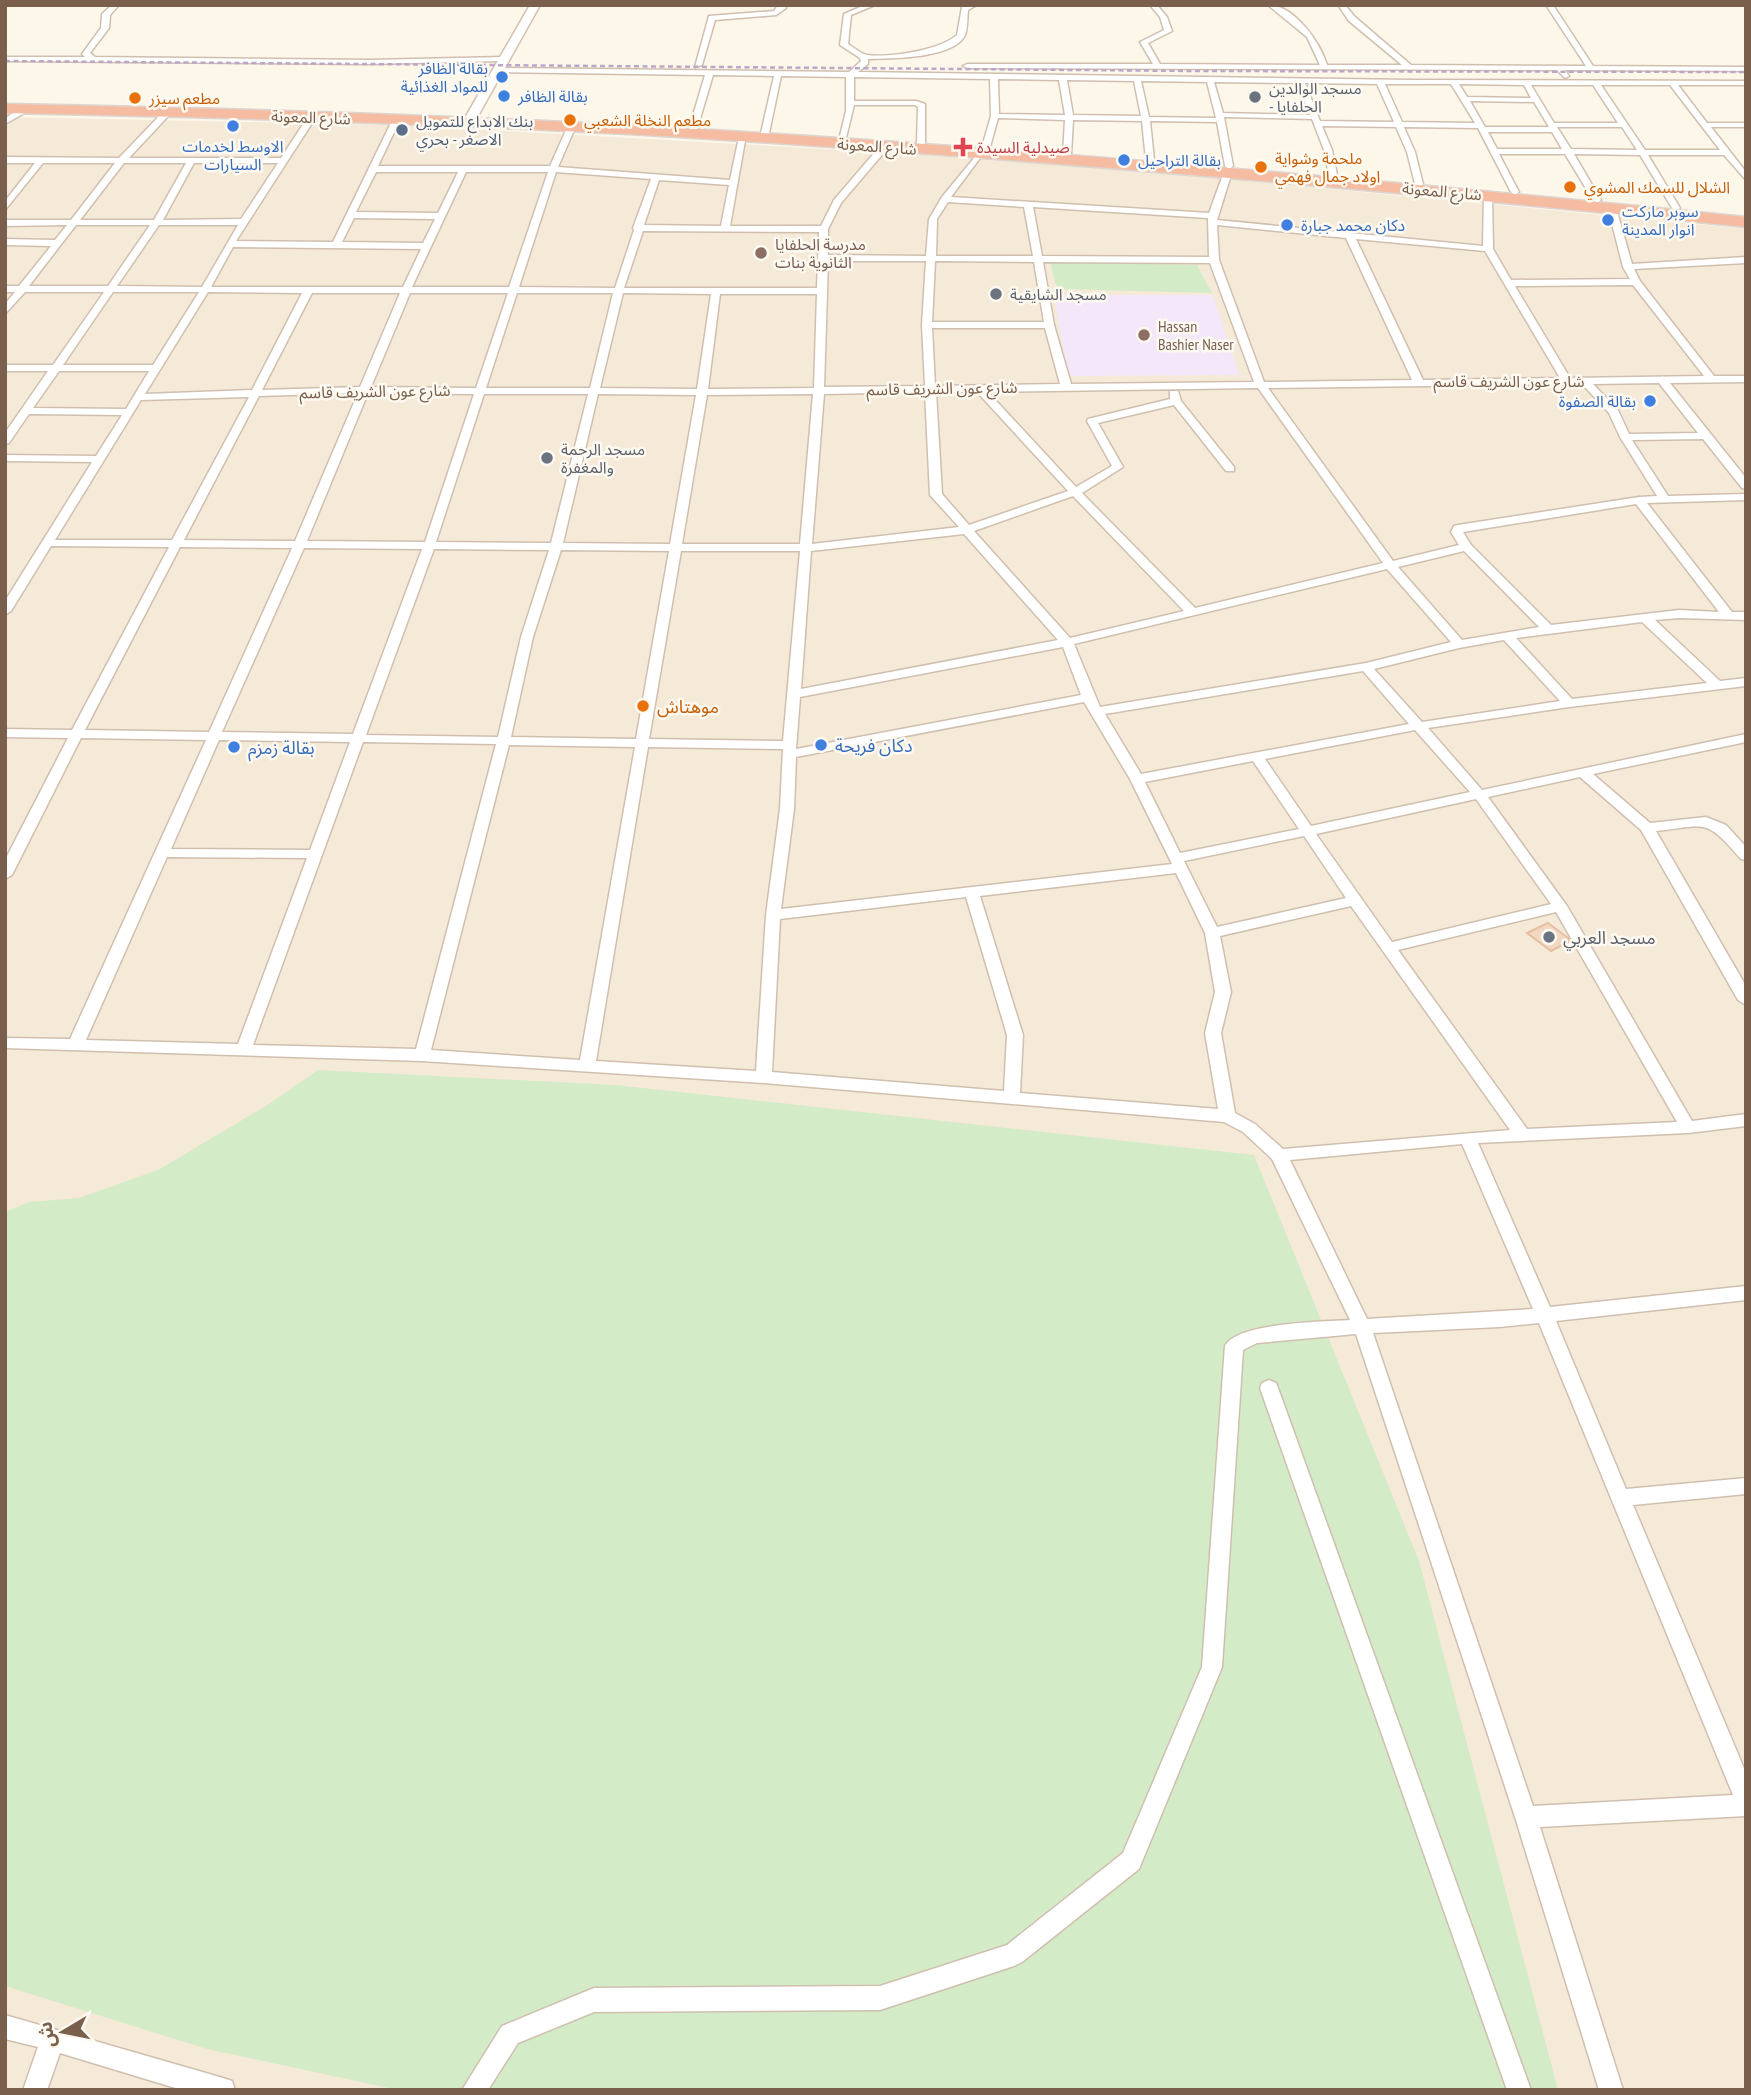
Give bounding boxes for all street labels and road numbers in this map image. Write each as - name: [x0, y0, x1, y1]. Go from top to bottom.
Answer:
- street label: شارع المعونة: [271, 106, 351, 131]
- street label: شارع المعونة: [836, 133, 917, 162]
- street label: شارع المعونة: [1401, 178, 1483, 207]
- street label: شارع عون الشريف قاسم: [1433, 371, 1585, 394]
- street label: شارع عون الشريف قاسم: [866, 377, 1018, 402]
- street label: شارع عون الشريف قاسم: [299, 380, 451, 405]

